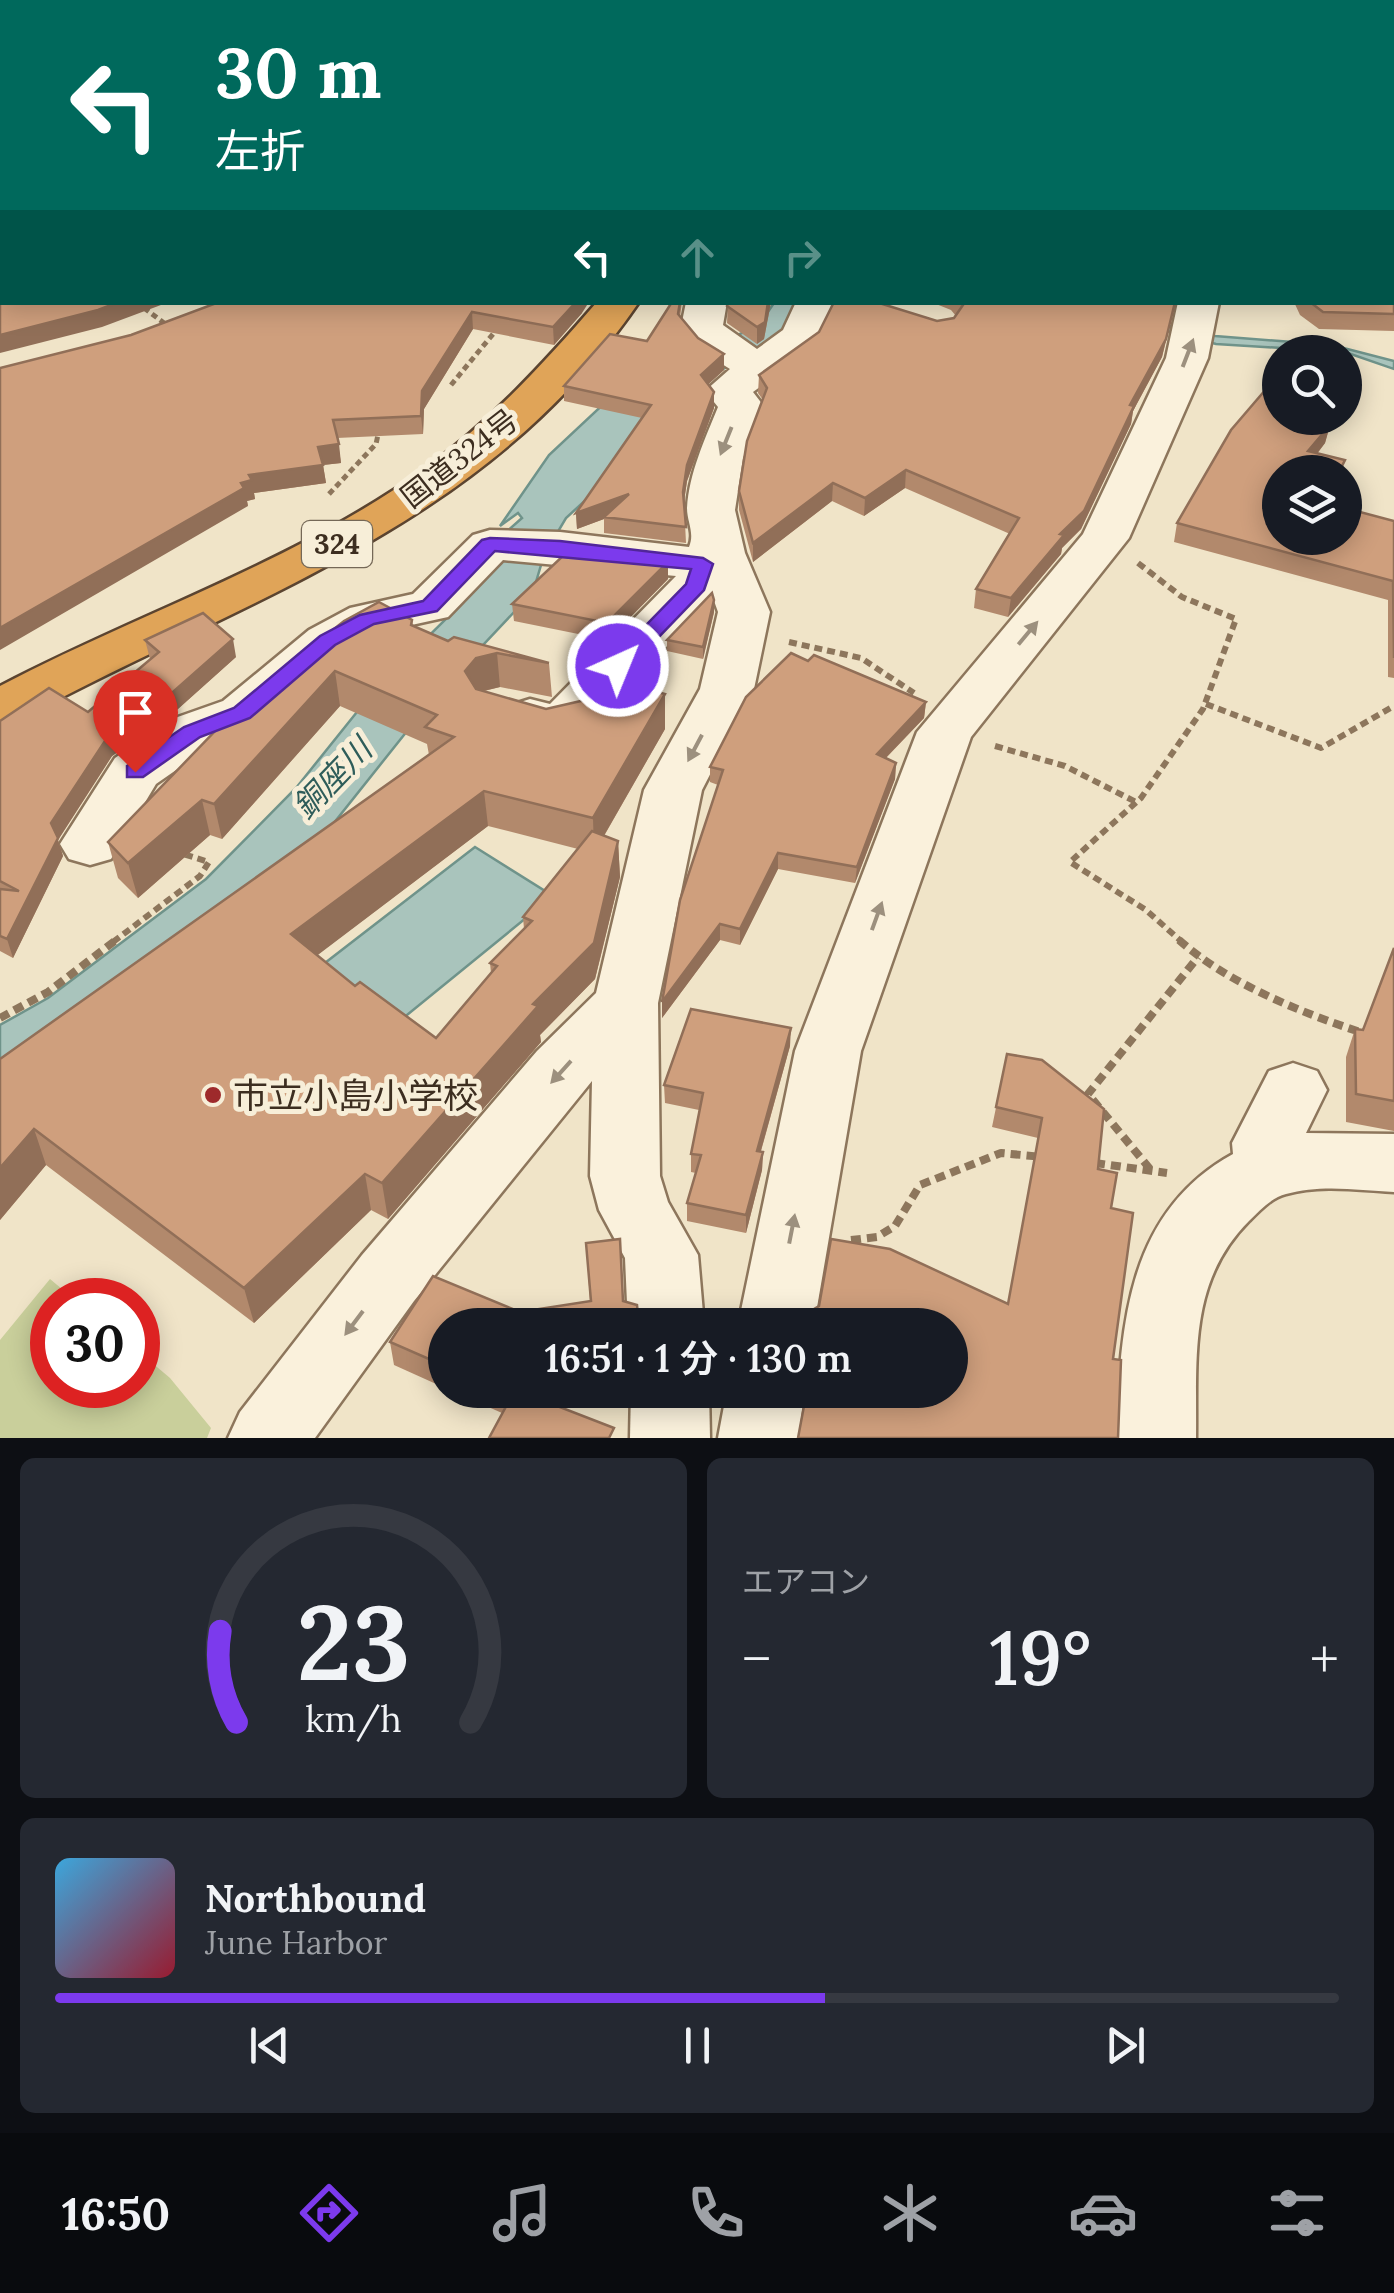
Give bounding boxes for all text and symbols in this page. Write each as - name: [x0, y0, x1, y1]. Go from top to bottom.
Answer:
- text: 30 m: [215, 28, 382, 117]
- icon: left: [50, 40, 180, 170]
- text: 左折: [215, 122, 305, 179]
- icon: left: [565, 230, 620, 285]
- icon: ahead: [670, 230, 725, 285]
- icon: right: [775, 230, 830, 285]
- map controls: [1262, 335, 1362, 555]
- button: search: [1262, 335, 1362, 435]
- one-way arrow: [1181, 338, 1196, 368]
- street label: 国道324号: [393, 400, 525, 516]
- one-way arrow: [718, 426, 734, 456]
- button: layers: [1262, 455, 1362, 555]
- road number: 324: [302, 521, 372, 567]
- position arrow: [566, 614, 670, 718]
- one-way arrow: [1017, 621, 1038, 646]
- pin: [93, 670, 178, 773]
- icon: arrive: [108, 685, 163, 740]
- water label: 銅座川: [284, 727, 382, 827]
- one-way arrow: [687, 734, 704, 763]
- one-way arrow: [870, 901, 886, 931]
- one-way arrow: [550, 1059, 572, 1084]
- place label: 市立小島小学校: [233, 1073, 478, 1118]
- marker: 市立小島小学校: [202, 1084, 224, 1106]
- one-way arrow: [785, 1213, 800, 1244]
- speed limit sign: 30: [30, 1278, 160, 1408]
- one-way arrow: [345, 1310, 365, 1336]
- text: 16:51 · 1 分 · 130 m: [544, 1334, 852, 1382]
- text: エアコン: [742, 1561, 870, 1602]
- text: 23: [297, 1575, 410, 1708]
- text: 19°: [990, 1610, 1091, 1706]
- text: −: [742, 1624, 771, 1694]
- text: +: [1310, 1624, 1339, 1694]
- text: km/h: [305, 1696, 402, 1742]
- text: Northbound: [205, 1874, 426, 1922]
- text: June Harbor: [205, 1922, 387, 1963]
- icon: previous: [242, 2018, 297, 2073]
- icon: pause: [670, 2018, 725, 2073]
- icon: next: [1098, 2018, 1153, 2073]
- icon: directions: [294, 2178, 364, 2248]
- icon: music: [487, 2178, 557, 2248]
- icon: phone: [681, 2178, 751, 2248]
- icon: climate: [875, 2178, 945, 2248]
- icon: car: [1068, 2178, 1138, 2248]
- icon: filters: [1262, 2178, 1332, 2248]
- text: 16:50: [62, 2185, 170, 2242]

